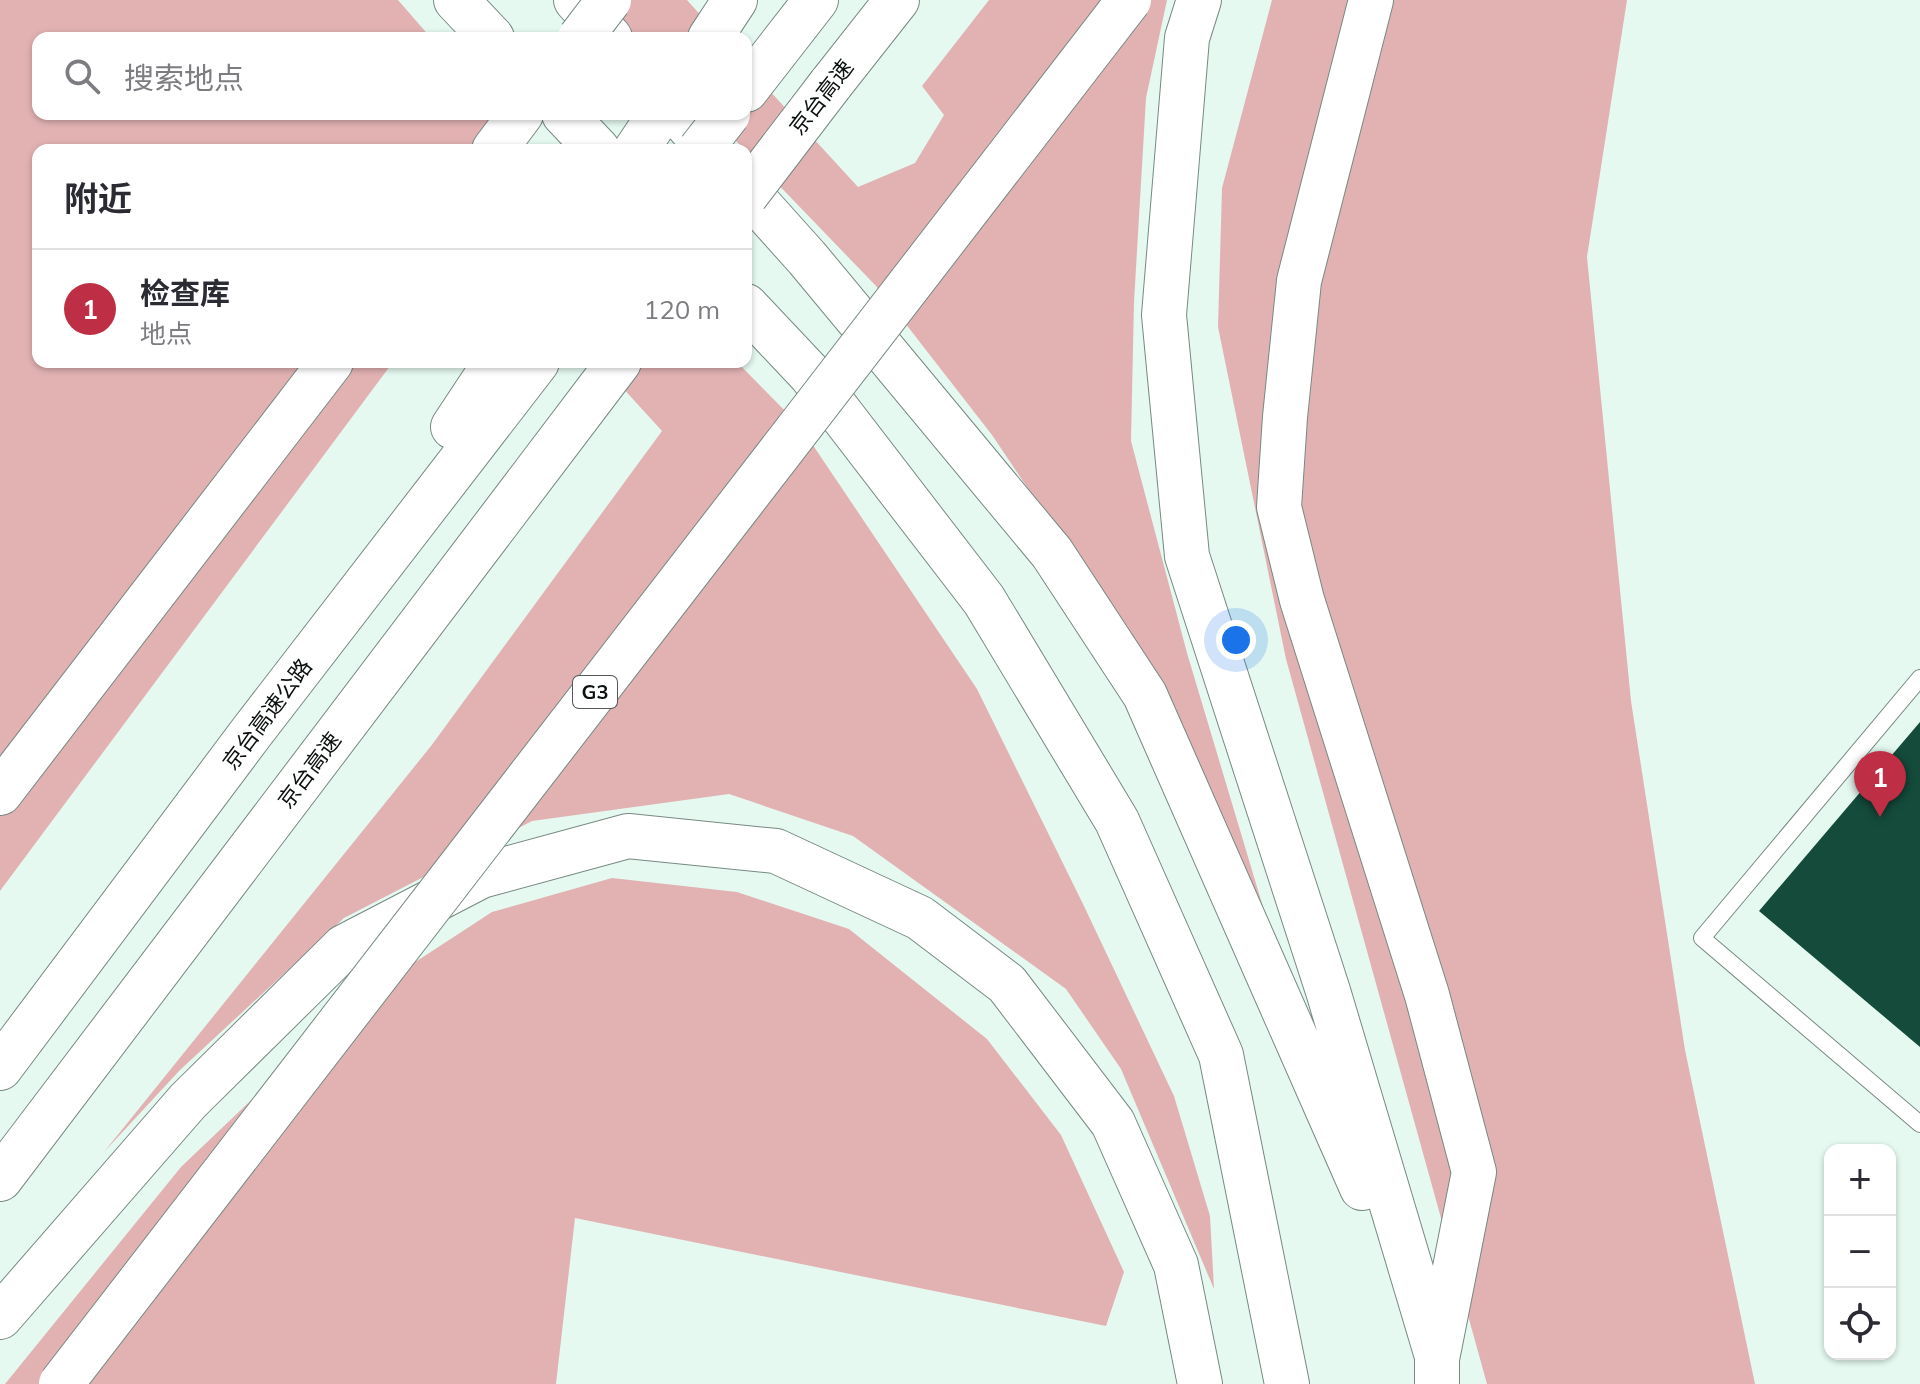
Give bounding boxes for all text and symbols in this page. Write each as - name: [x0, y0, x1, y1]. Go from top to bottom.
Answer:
- search box: [32, 32, 752, 120]
- icon: search: [60, 54, 104, 98]
- street label: 京台高速: [783, 54, 859, 140]
- text: 搜索地点: [124, 59, 244, 97]
- text: 附近: [64, 177, 132, 220]
- text: 检查库: [140, 274, 230, 312]
- text: 1: [82, 293, 98, 326]
- text: 120 m: [644, 293, 720, 326]
- text: 地点: [140, 317, 192, 350]
- your location: [1216, 620, 1256, 660]
- street label: 京台高速公路: [217, 653, 317, 775]
- road number: G3: [573, 676, 617, 708]
- street label: 京台高速: [272, 727, 346, 813]
- pin: 1: [1854, 751, 1906, 817]
- map controls: [1824, 1144, 1896, 1360]
- button: +: [1824, 1144, 1896, 1216]
- button: −: [1824, 1216, 1896, 1288]
- button: locate: [1824, 1288, 1896, 1360]

